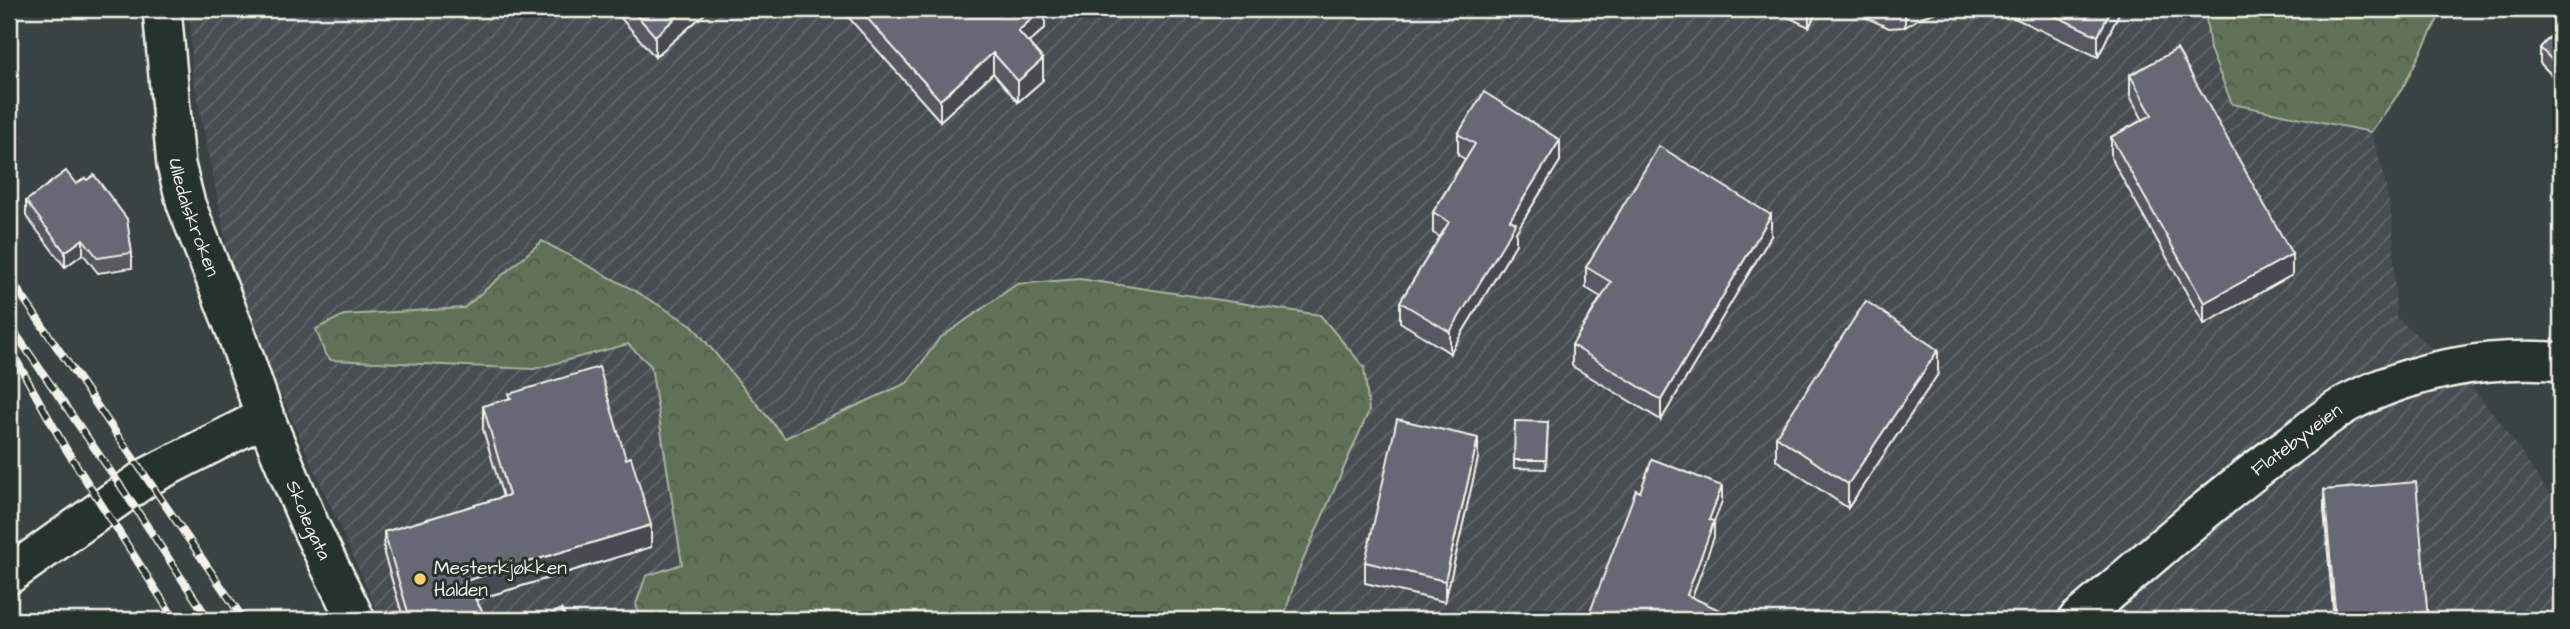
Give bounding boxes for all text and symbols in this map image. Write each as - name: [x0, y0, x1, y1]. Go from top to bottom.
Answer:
- street label: Ulledalskroken: [162, 158, 226, 280]
- street label: Flatebyveien: [2245, 397, 2347, 483]
- street label: Skolegata: [279, 476, 338, 565]
- place label: Mesterkjøkken Halden: [434, 555, 567, 604]
- marker: Mesterkjøkken Halden: [412, 571, 428, 587]

